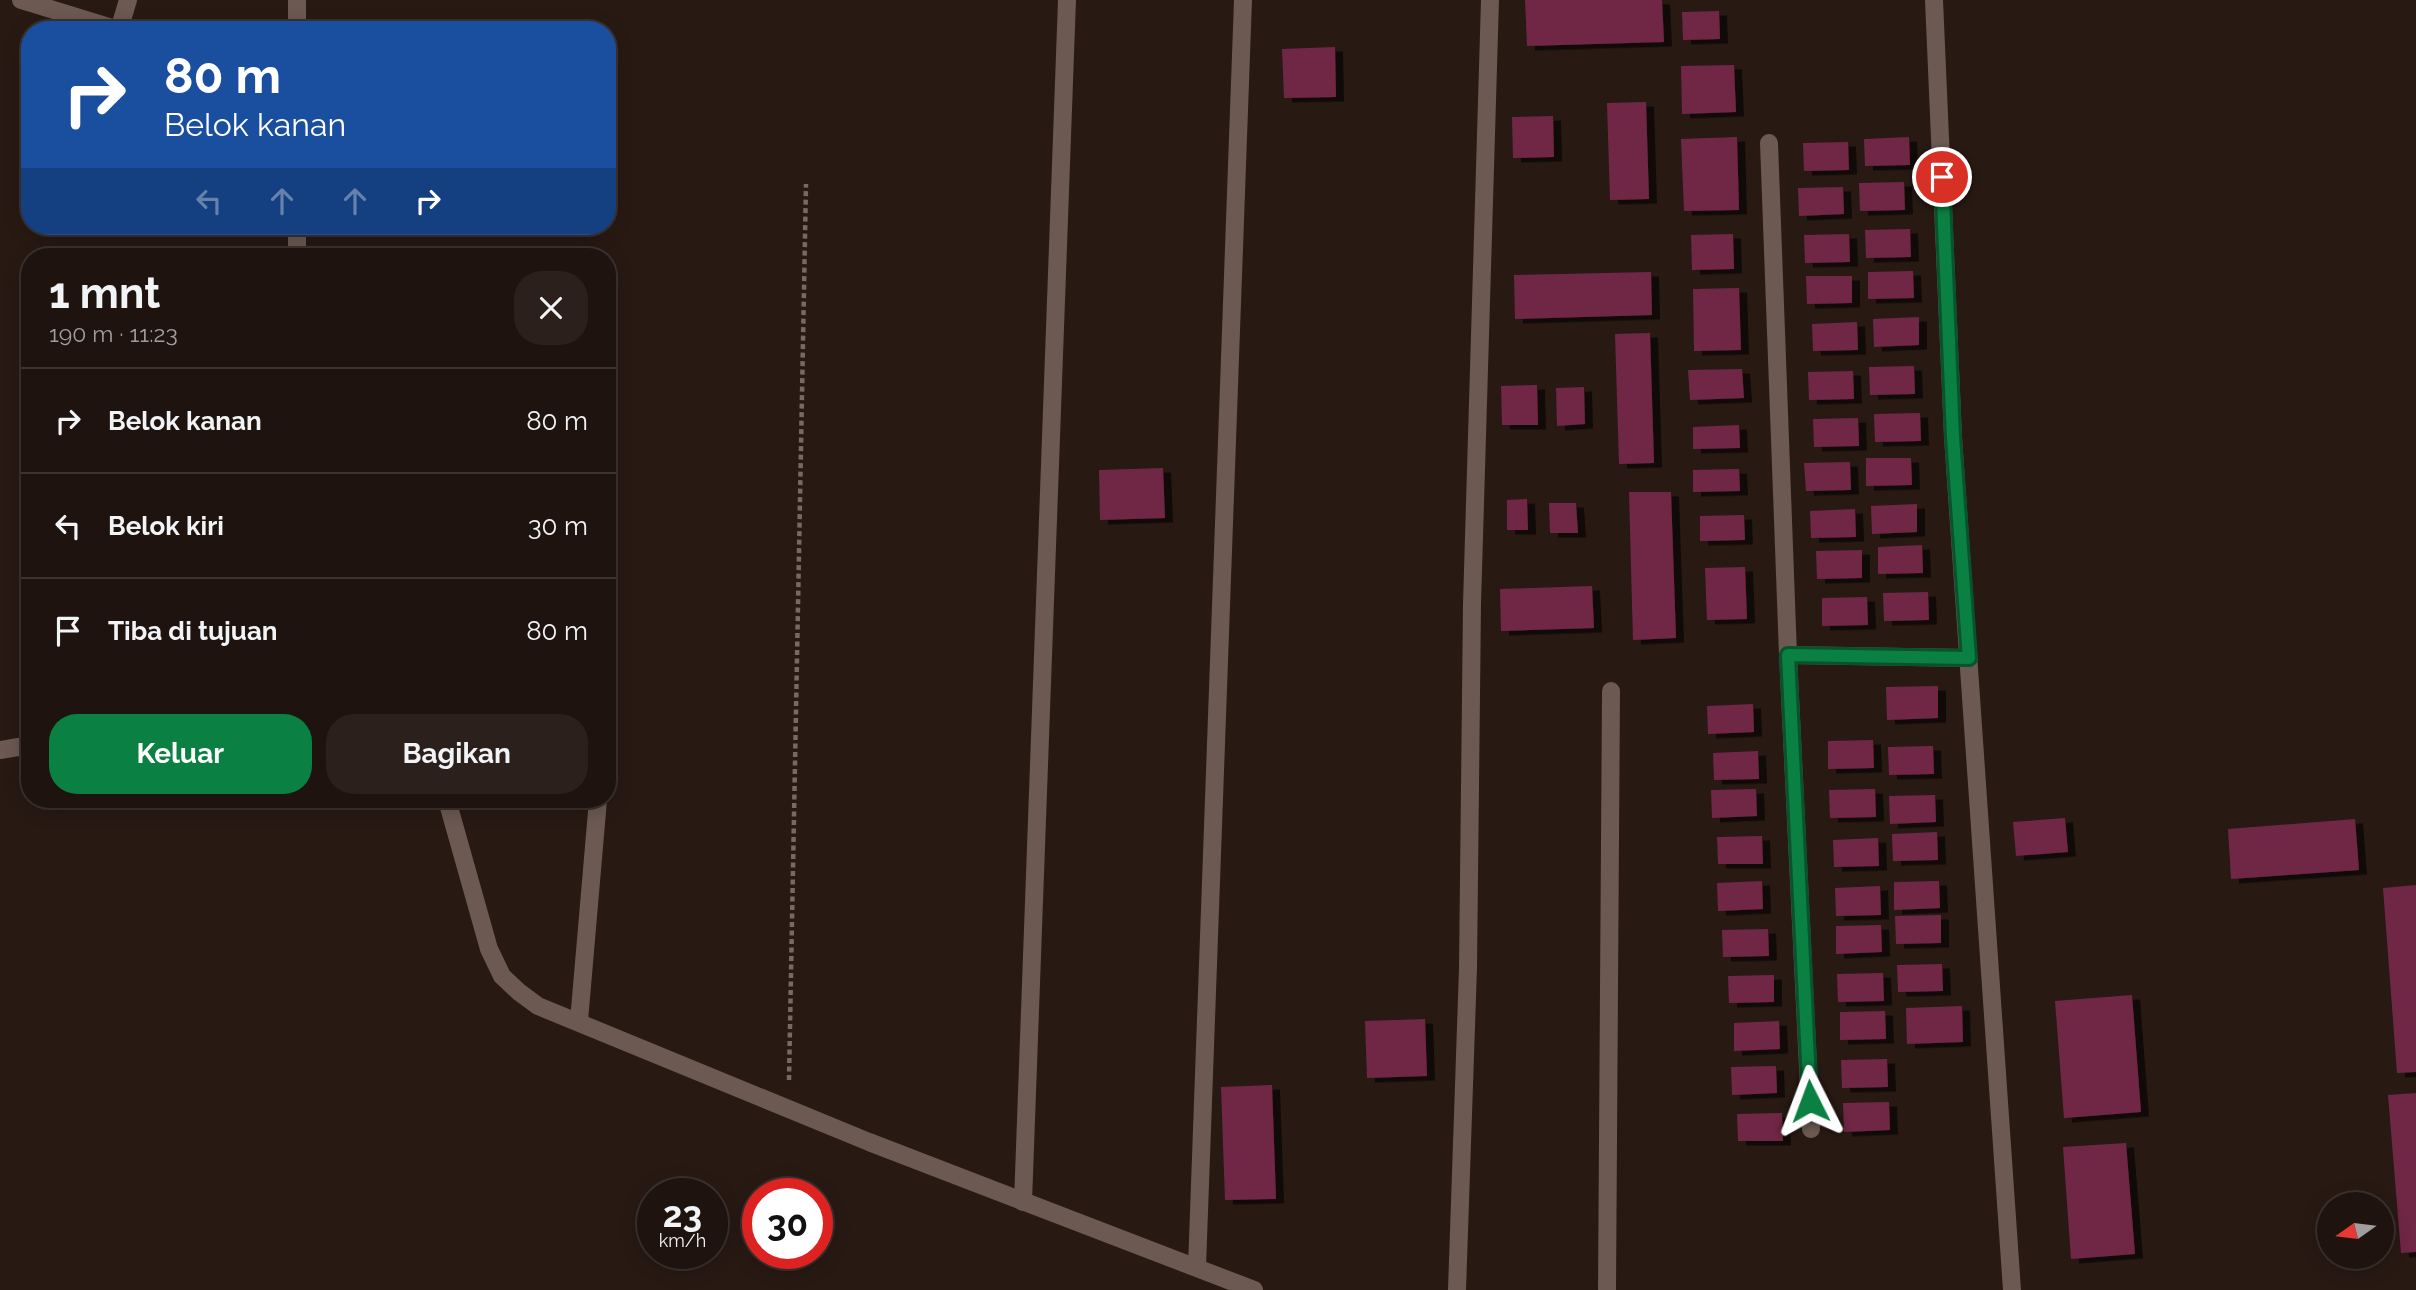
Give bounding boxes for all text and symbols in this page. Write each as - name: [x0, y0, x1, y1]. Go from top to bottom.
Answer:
- text: 80 m: [164, 47, 281, 104]
- icon: right: [49, 49, 140, 140]
- text: Belok kanan: [164, 106, 346, 143]
- pin: [1912, 147, 1972, 207]
- icon: arrive: [1923, 158, 1961, 196]
- icon: left: [190, 182, 228, 220]
- icon: ahead: [263, 182, 301, 220]
- icon: ahead: [336, 182, 374, 220]
- icon: right: [409, 182, 447, 220]
- text: 1 mnt: [49, 269, 160, 318]
- button: close: [514, 271, 588, 345]
- text: 190 m · 11:23: [49, 320, 178, 347]
- icon: right: [49, 402, 87, 440]
- text: Belok kanan: [108, 406, 262, 436]
- text: 80 m: [526, 406, 588, 436]
- icon: left: [49, 507, 87, 545]
- text: Belok kiri: [108, 511, 224, 541]
- text: 30 m: [528, 511, 588, 541]
- icon: arrive: [49, 612, 87, 650]
- text: Tiba di tujuan: [108, 616, 278, 646]
- text: 80 m: [526, 616, 588, 646]
- button: Keluar: [49, 714, 312, 794]
- button: Bagikan: [326, 714, 588, 794]
- position arrow: [1773, 1064, 1847, 1138]
- speed limit sign: 30: [742, 1178, 833, 1269]
- north arrow: [2317, 1192, 2394, 1269]
- map controls: [2317, 1192, 2394, 1269]
- text: 23: [663, 1194, 702, 1235]
- text: km/h: [659, 1230, 706, 1251]

